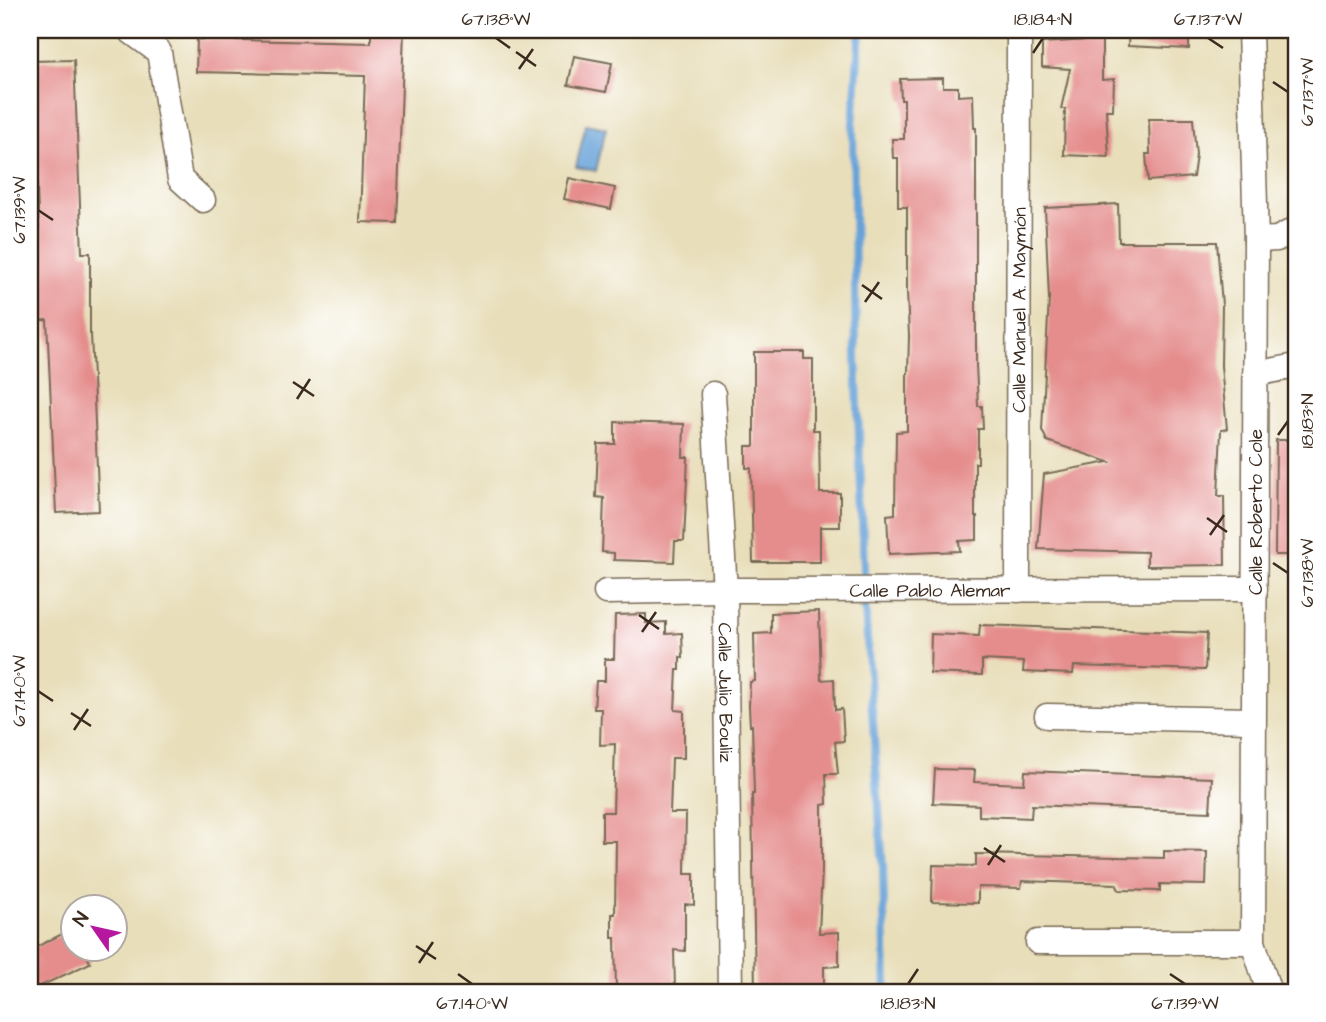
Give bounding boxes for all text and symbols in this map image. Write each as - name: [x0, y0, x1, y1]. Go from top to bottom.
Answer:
- text: 67.138°W: [462, 7, 531, 32]
- text: 18.184°N: [1014, 7, 1072, 32]
- text: 67.137°W: [1174, 7, 1242, 32]
- text: 67.137°W: [1295, 58, 1320, 126]
- text: 67.139°W: [7, 176, 32, 244]
- street label: Calle Manuel A. Maymón: [1006, 207, 1035, 413]
- text: 18.183°N: [1295, 394, 1320, 448]
- street label: Calle Roberto Cole: [1243, 429, 1270, 595]
- text: 67.138°W: [1295, 538, 1320, 607]
- street label: Calle Pablo Alemar: [849, 577, 1011, 605]
- street label: Calle Julio Bouliz: [710, 622, 739, 763]
- text: 67.140°W: [7, 655, 32, 727]
- north arrow: [60, 892, 130, 962]
- text: N: [67, 907, 96, 932]
- text: 67.140°W: [436, 991, 508, 1016]
- text: 18.183°N: [881, 991, 935, 1016]
- text: 67.139°W: [1151, 991, 1219, 1016]

